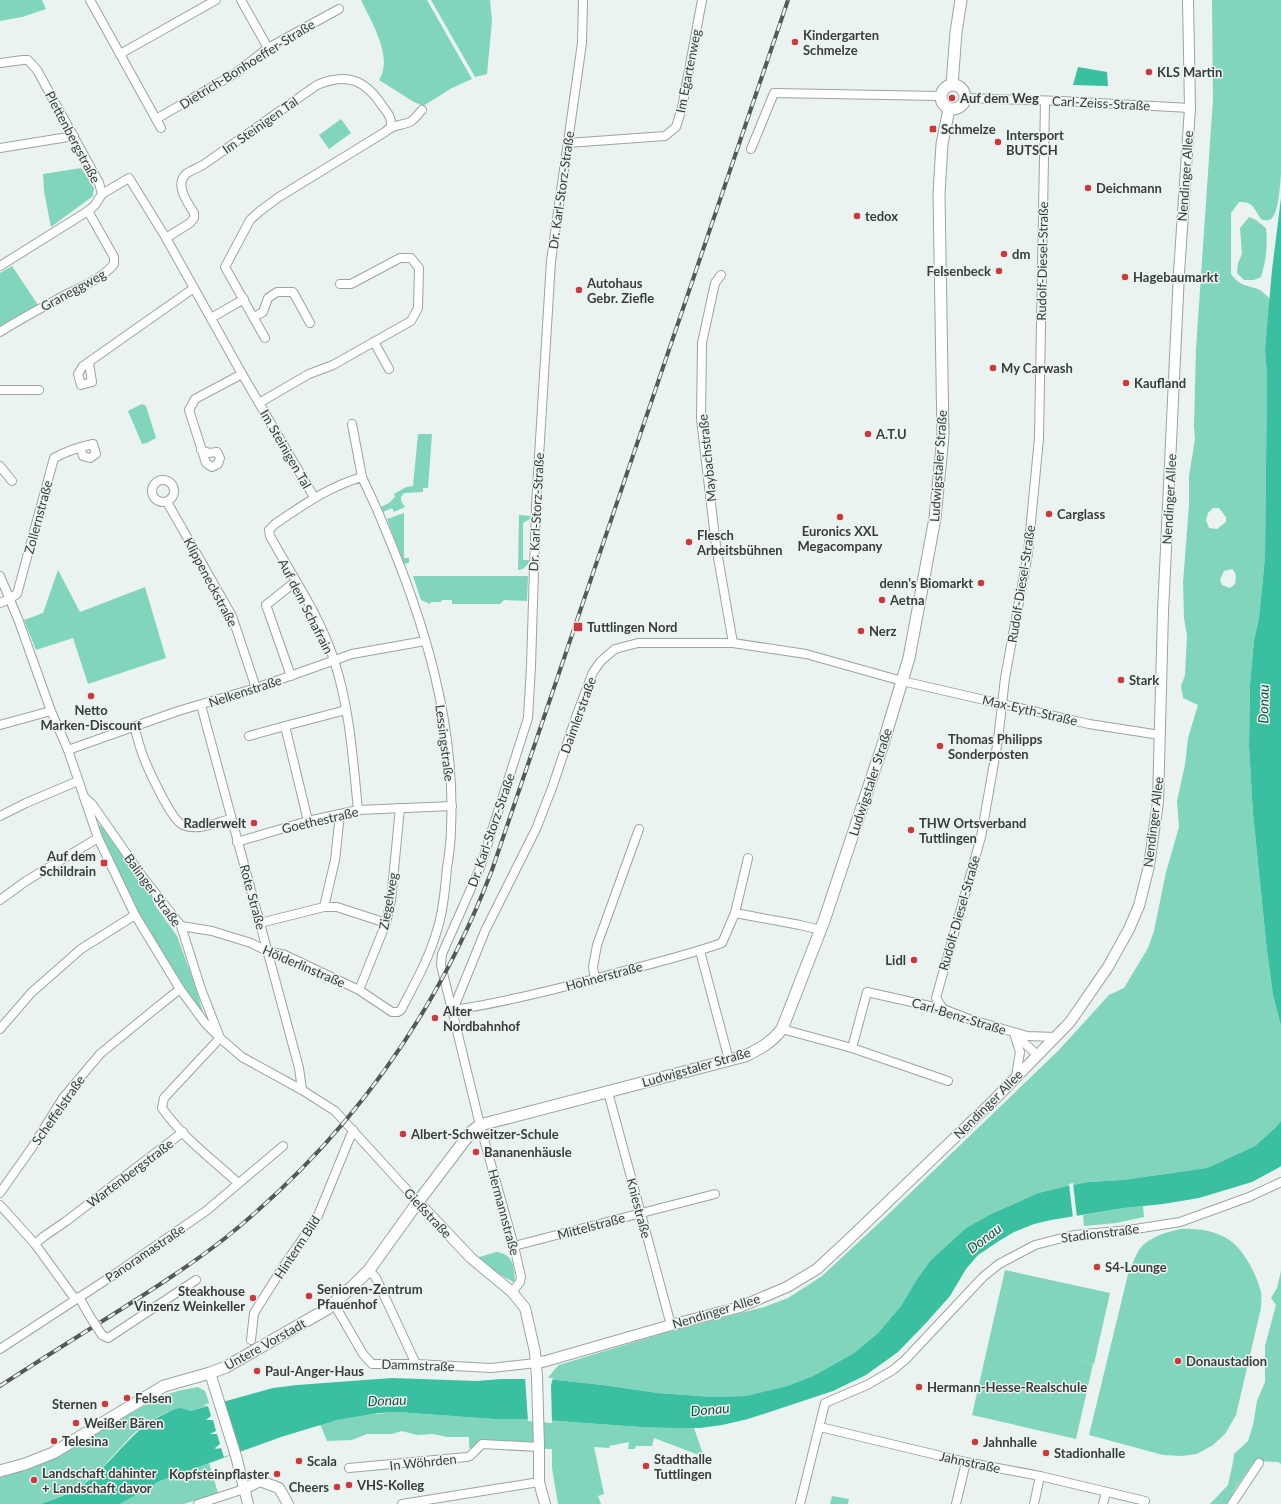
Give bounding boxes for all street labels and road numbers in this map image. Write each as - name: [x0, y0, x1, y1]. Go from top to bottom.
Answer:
- street label: Dietrich-Bonhoeffer-Straße: [176, 16, 318, 112]
- street label: Im Egartenweg: [672, 27, 704, 114]
- street label: Plettenbergstraße: [42, 88, 104, 186]
- street label: Carl-Zeiss-Straße: [1052, 92, 1151, 114]
- street label: Im Steinigen Tal: [219, 93, 301, 157]
- street label: Dr. Karl-Storz-Straße: [545, 130, 577, 250]
- street label: Nendinger Allee: [1174, 130, 1196, 222]
- street label: Rudolf-Diesel-Straße: [1033, 201, 1051, 321]
- street label: Graneggweg: [38, 265, 109, 314]
- street label: Im Steinigen Tal: [257, 407, 315, 491]
- street label: Ludwigstaler Straße: [926, 409, 950, 523]
- street label: Maybachstraße: [694, 413, 720, 503]
- street label: Dr. Karl-Storz-Straße: [525, 452, 547, 572]
- street label: Nendinger Allee: [1159, 453, 1179, 545]
- street label: Zollernstraße: [20, 478, 56, 556]
- street label: Rudolf-Diesel-Straße: [1004, 524, 1038, 644]
- street label: Klippeneckstraße: [181, 535, 241, 630]
- street label: Auf dem Schafrain: [275, 556, 337, 656]
- street label: Nelkenstraße: [206, 672, 284, 710]
- street label: Daimlerstraße: [557, 674, 599, 756]
- street label: Max-Eyth-Straße: [981, 691, 1079, 729]
- street label: Lessingstraße: [432, 704, 458, 782]
- street label: Ludwigstaler Straße: [845, 726, 895, 838]
- street label: Dr. Karl-Storz-Straße: [464, 771, 518, 889]
- street label: Nendinger Allee: [1140, 776, 1167, 868]
- street label: Goethestraße: [280, 803, 360, 837]
- street label: Balinger Straße: [121, 850, 185, 930]
- street label: Rudolf-Diesel-Straße: [935, 853, 983, 972]
- street label: Rote Straße: [237, 863, 269, 931]
- street label: Ziegelweg: [375, 871, 401, 931]
- street label: Hölderlinstraße: [260, 941, 348, 991]
- street label: Hohnerstraße: [564, 958, 644, 994]
- street label: Carl-Benz-Straße: [910, 994, 1008, 1038]
- street label: Ludwigstaler Straße: [640, 1044, 752, 1090]
- street label: Nendinger Allee: [950, 1066, 1026, 1142]
- street label: Scheffelstraße: [28, 1072, 88, 1148]
- street label: Wartenbergstraße: [84, 1135, 176, 1211]
- street label: Hermannstraße: [485, 1167, 523, 1257]
- street label: Kniestraße: [623, 1176, 655, 1240]
- street label: Gießstraße: [401, 1185, 455, 1241]
- street label: Mittelstraße: [555, 1209, 627, 1243]
- street label: Hinterm Bild: [271, 1212, 323, 1282]
- street label: Panoramastraße: [102, 1220, 188, 1286]
- street label: Stadionstraße: [1060, 1220, 1140, 1246]
- street label: Nendinger Allee: [670, 1290, 762, 1332]
- street label: Untere Vorstadt: [221, 1315, 309, 1373]
- street label: Dammstraße: [381, 1356, 455, 1374]
- street label: Jahnstraße: [938, 1448, 1002, 1476]
- street label: In Wöhrden: [389, 1451, 457, 1473]

